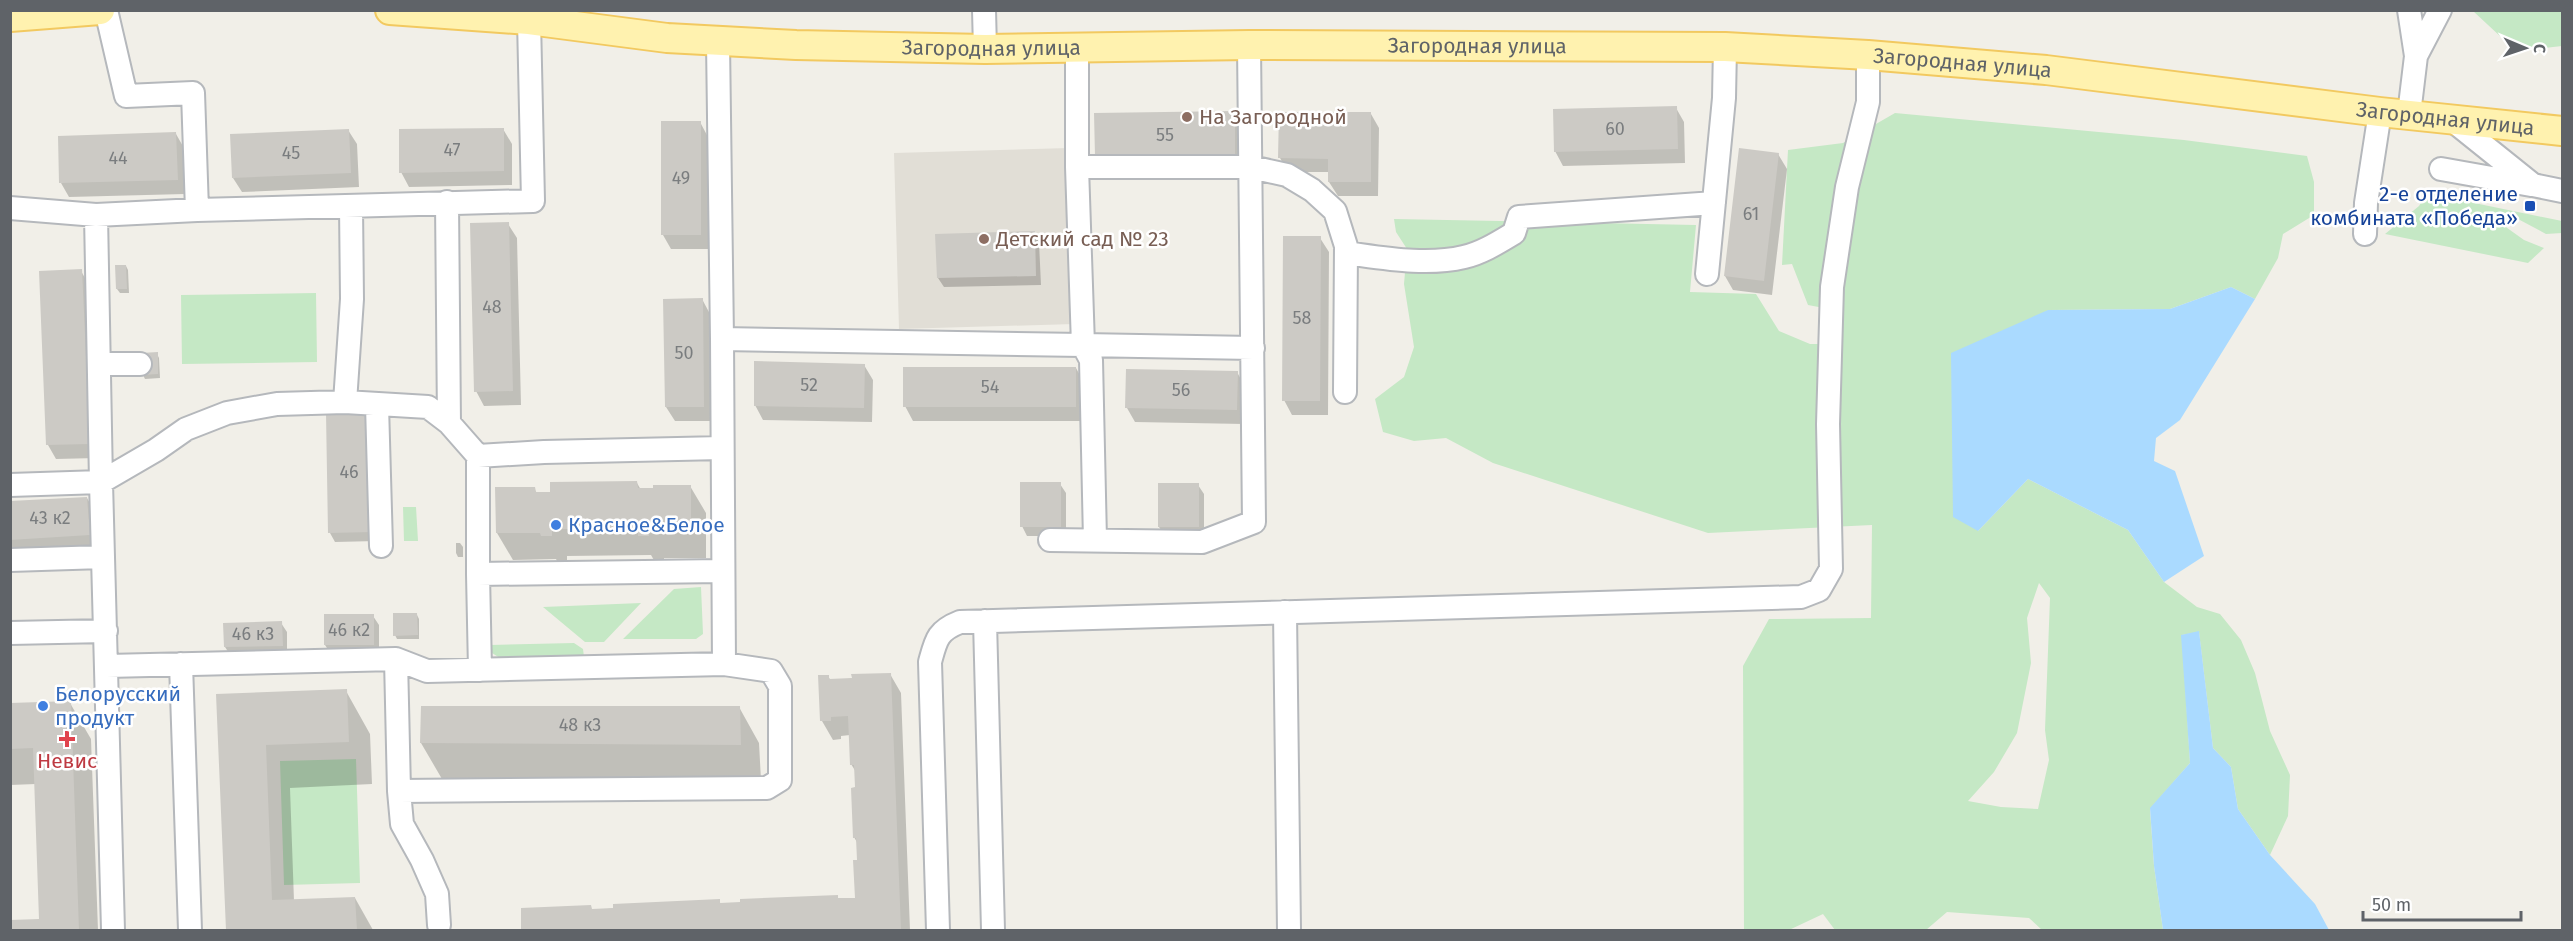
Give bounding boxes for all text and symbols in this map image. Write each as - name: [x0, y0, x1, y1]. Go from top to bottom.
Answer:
- north arrow: [2495, 18, 2555, 78]
- street label: Загородная улица: [1388, 33, 1567, 59]
- street label: Загородная улица: [901, 34, 1081, 62]
- street label: Загородная улица: [1872, 43, 2053, 84]
- text: С: [2530, 44, 2549, 54]
- street label: Загородная улица: [2355, 96, 2536, 141]
- place label: На Загородной: [1199, 104, 1347, 130]
- marker: На Загородной: [1180, 110, 1194, 124]
- house number: 60: [1605, 118, 1625, 140]
- house number: 55: [1156, 124, 1174, 146]
- house number: 47: [443, 139, 461, 161]
- house number: 45: [282, 142, 300, 164]
- house number: 44: [108, 147, 128, 169]
- house number: 49: [672, 167, 690, 189]
- place label: 2-е отделение комбината «Победа»: [2310, 181, 2518, 231]
- marker: 2-е отделение комбината «Победа»: [2523, 199, 2537, 213]
- house number: 61: [1743, 203, 1759, 225]
- place label: Детский сад № 23: [995, 226, 1169, 252]
- marker: Детский сад № 23: [977, 232, 991, 246]
- house number: 48: [482, 296, 502, 318]
- house number: 58: [1293, 307, 1312, 329]
- house number: 50: [674, 342, 694, 364]
- house number: 52: [800, 374, 818, 396]
- house number: 54: [981, 376, 1000, 398]
- house number: 56: [1172, 379, 1190, 401]
- house number: 46: [339, 461, 359, 483]
- house number: 43 к2: [29, 507, 71, 529]
- place label: Красное&Белое: [568, 512, 725, 538]
- marker: Красное&Белое: [549, 518, 563, 532]
- house number: 46 к2: [328, 619, 370, 641]
- house number: 46 к3: [232, 623, 274, 645]
- place label: Белорусский продукт: [55, 681, 181, 731]
- marker: Белорусский продукт: [36, 699, 50, 713]
- house number: 48 к3: [559, 714, 601, 736]
- marker: Невис: [60, 732, 74, 746]
- place label: Невис: [37, 748, 97, 774]
- scale bar: [2363, 884, 2520, 922]
- text: 50 m: [2372, 894, 2411, 916]

